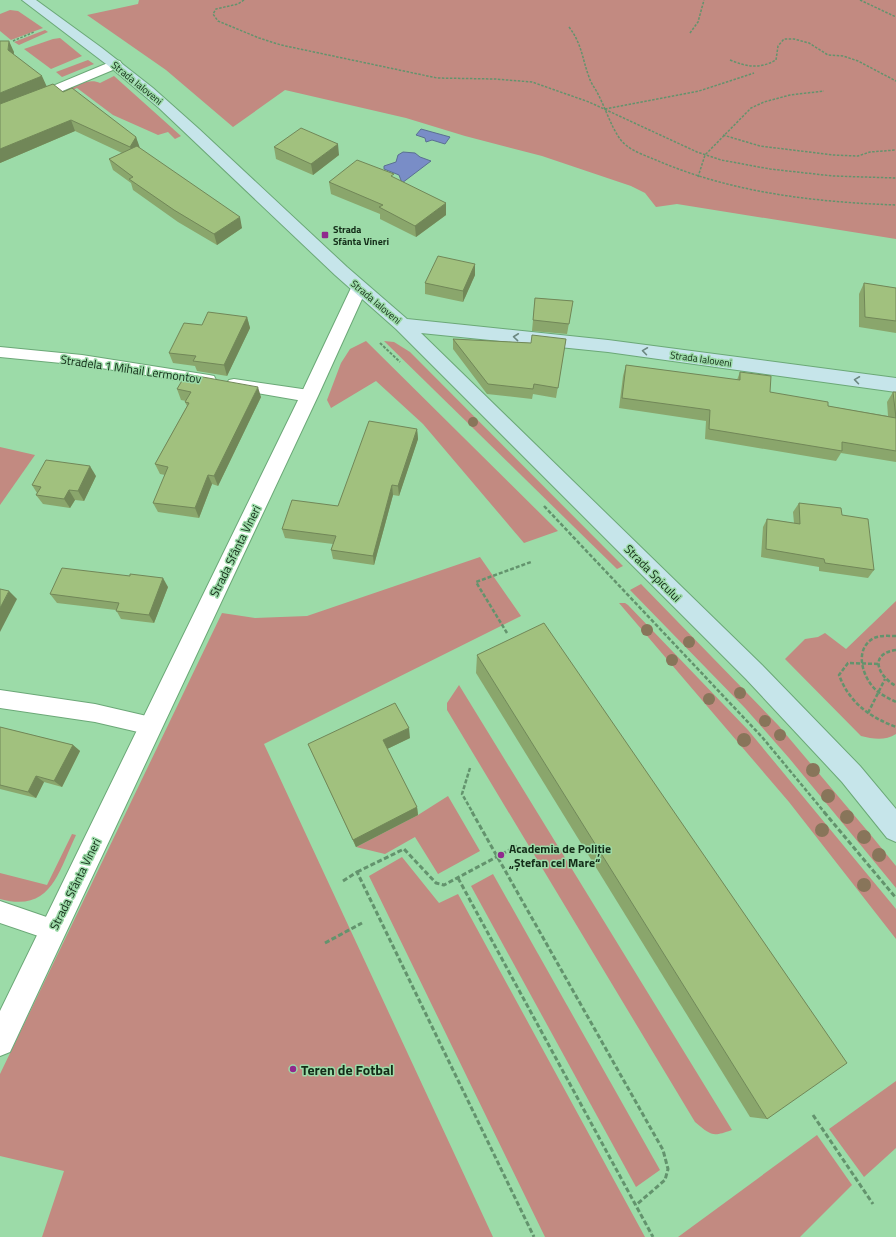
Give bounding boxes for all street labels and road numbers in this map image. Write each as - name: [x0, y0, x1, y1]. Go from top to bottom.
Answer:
- street label: Strada Ialoveni: [108, 58, 166, 108]
- street label: Strada Ialoveni: [347, 276, 405, 328]
- street label: Strada Ialoveni: [669, 347, 733, 371]
- street label: Stradela 1 Mihail Lermontov: [59, 350, 203, 388]
- street label: Strada Sfânta Vineri: [204, 502, 266, 600]
- street label: Strada Spicului: [620, 540, 686, 606]
- street label: Strada Sfânta Vineri: [44, 835, 106, 933]

